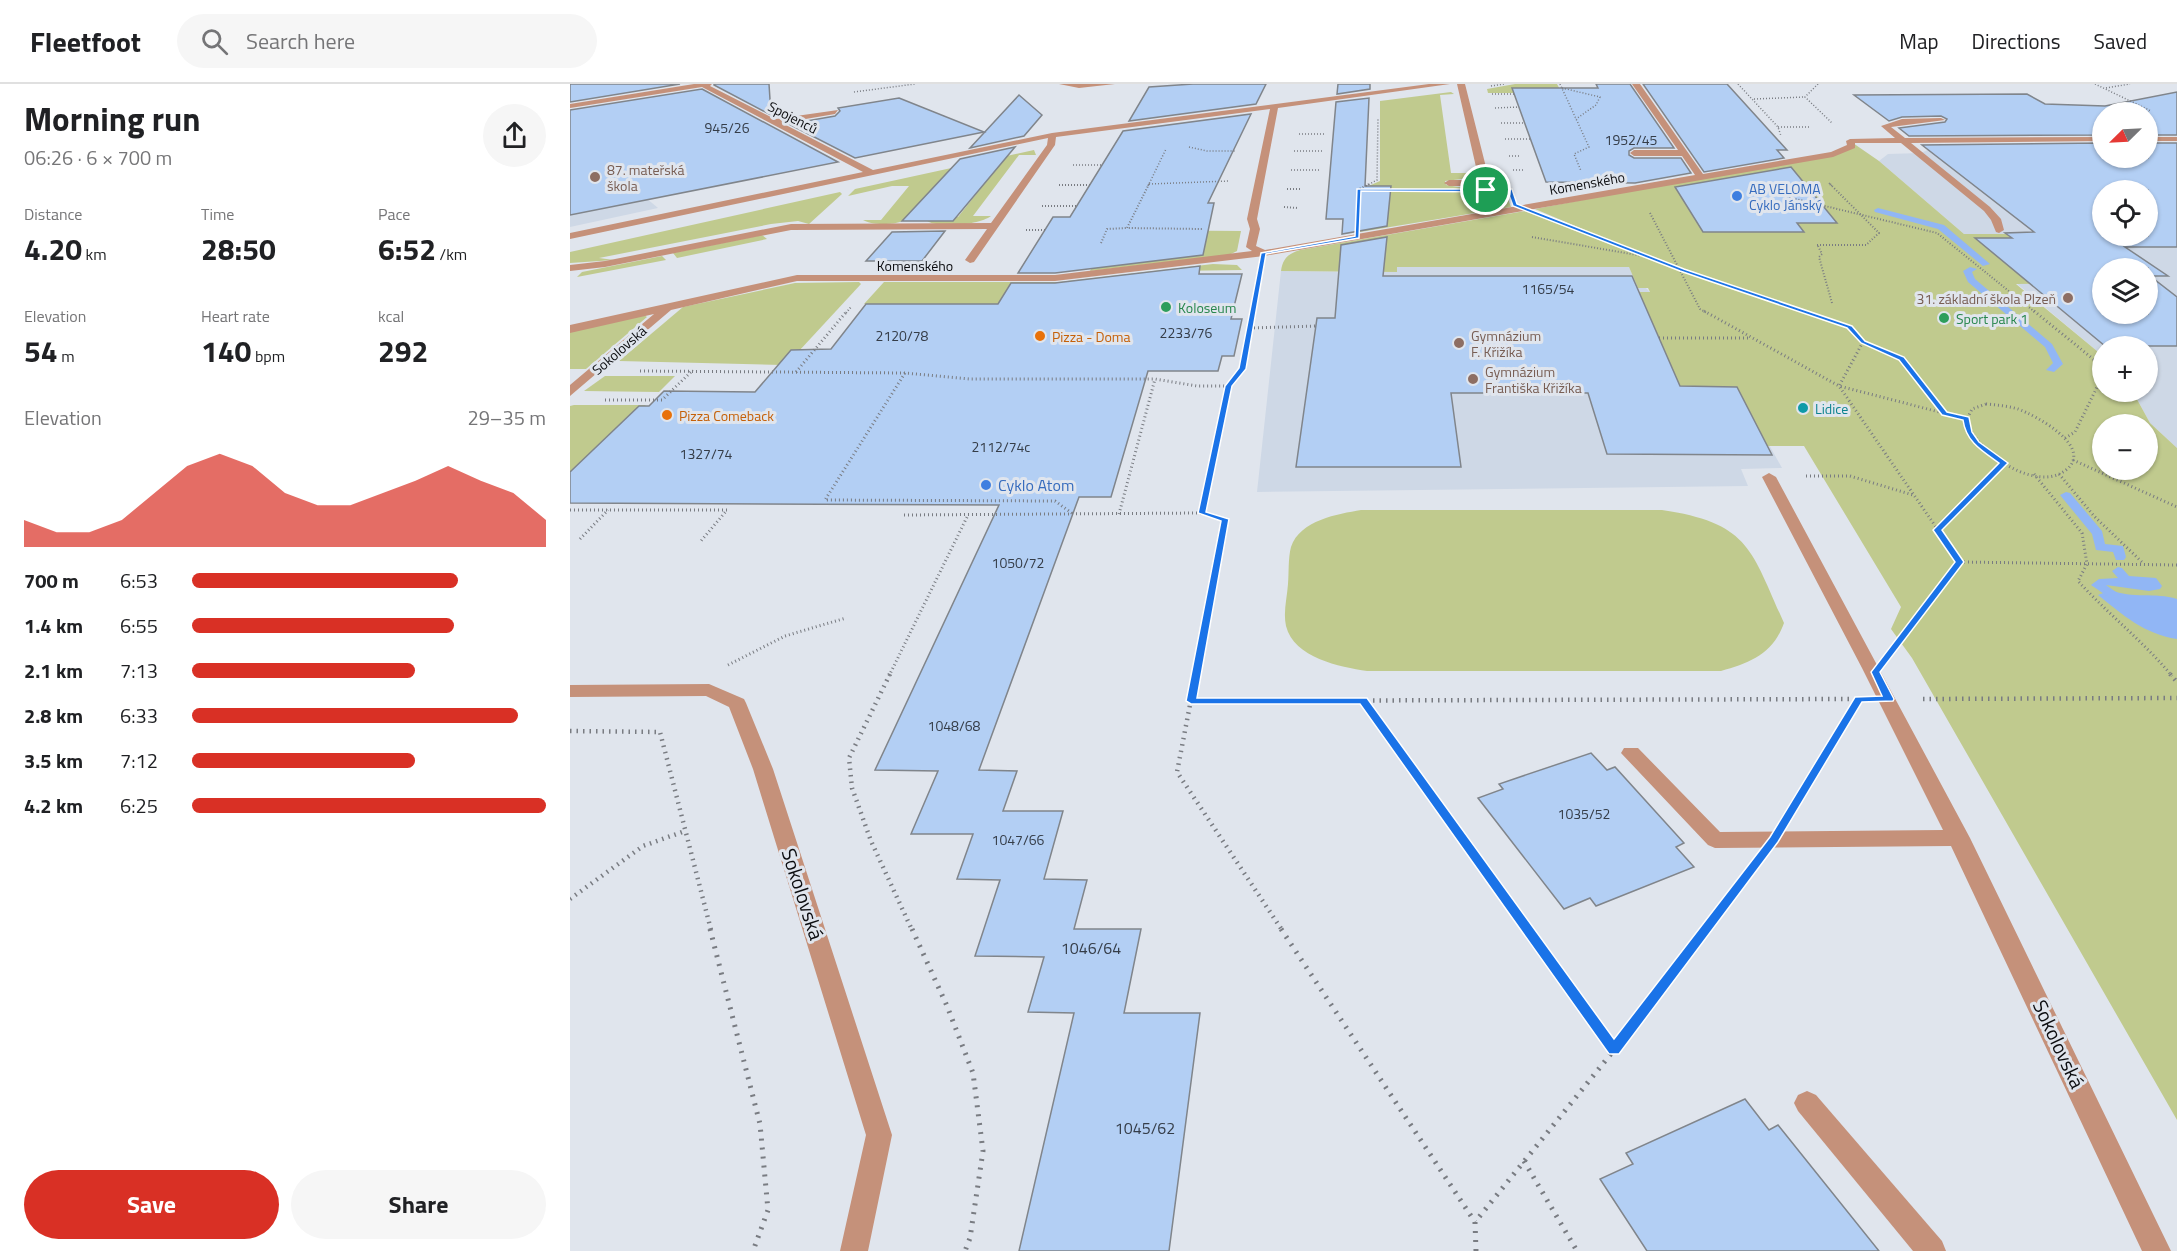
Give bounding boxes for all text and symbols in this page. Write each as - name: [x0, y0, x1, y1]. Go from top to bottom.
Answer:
- search box: [177, 14, 597, 68]
- text: Fleetfoot: [30, 20, 141, 63]
- text: Search here: [246, 24, 355, 58]
- icon: search: [198, 25, 231, 58]
- text: Map: [1899, 25, 1939, 57]
- text: Directions: [1972, 25, 2061, 57]
- text: Saved: [2094, 25, 2147, 57]
- text: Morning run: [24, 94, 201, 144]
- street label: Spojenců: [764, 95, 822, 139]
- north arrow: [2092, 102, 2158, 168]
- map controls: [2092, 102, 2158, 480]
- button: share: [483, 104, 546, 167]
- house number: 945/26: [705, 117, 750, 138]
- house number: 1952/45: [1605, 129, 1658, 150]
- text: 06:26 · 6 × 700 m: [24, 142, 172, 173]
- place label: 87. mateřská škola: [607, 159, 685, 196]
- pin: [1460, 164, 1511, 215]
- street label: Komenského: [1548, 166, 1626, 200]
- marker: 87. mateřská škola: [588, 170, 602, 184]
- icon: arrive: [1469, 173, 1502, 206]
- place label: AB VELOMA Cyklo Jánský: [1749, 178, 1822, 215]
- button: locate: [2092, 180, 2158, 246]
- marker: AB VELOMA Cyklo Jánský: [1730, 189, 1744, 203]
- text: Distance: [24, 202, 82, 226]
- text: Time: [201, 202, 234, 226]
- text: Pace: [378, 202, 410, 226]
- text: 4.20: [24, 226, 82, 272]
- text: 28:50: [201, 226, 276, 272]
- text: 6:52: [378, 226, 436, 272]
- text: km: [82, 242, 107, 266]
- text: /km: [436, 242, 467, 266]
- street label: Komenského: [877, 255, 953, 276]
- button: layers: [2092, 258, 2158, 324]
- house number: 1165/54: [1522, 278, 1575, 299]
- place label: 31. základní škola Plzeň: [1917, 288, 2056, 309]
- marker: 31. základní škola Plzeň: [2061, 291, 2075, 305]
- place label: Koloseum: [1178, 297, 1237, 318]
- marker: Koloseum: [1159, 300, 1173, 314]
- text: Elevation: [24, 304, 86, 328]
- text: Heart rate: [201, 304, 270, 328]
- text: kcal: [378, 304, 404, 328]
- place label: Sport park 1: [1956, 308, 2028, 329]
- marker: Sport park 1: [1937, 311, 1951, 325]
- street label: Sokolovská: [587, 320, 651, 380]
- house number: 2233/76: [1160, 322, 1213, 343]
- house number: 2120/78: [876, 325, 929, 346]
- place label: Gymnázium F. Křižíka: [1471, 325, 1541, 362]
- place label: Pizza - Doma: [1052, 326, 1131, 347]
- text: 54: [24, 328, 58, 374]
- text: 140: [201, 328, 251, 374]
- text: 292: [378, 328, 428, 374]
- marker: Pizza - Doma: [1033, 329, 1047, 343]
- marker: Gymnázium F. Křižíka: [1452, 336, 1466, 350]
- button: +: [2092, 336, 2158, 402]
- text: m: [58, 344, 75, 368]
- text: bpm: [251, 344, 285, 368]
- place label: Gymnázium Františka Křižíka: [1485, 361, 1582, 398]
- marker: Gymnázium Františka Křižíka: [1466, 372, 1480, 386]
- place label: Lidice: [1815, 398, 1848, 419]
- marker: Lidice: [1796, 401, 1810, 415]
- text: Elevation: [24, 402, 102, 433]
- text: 29–35 m: [467, 402, 546, 433]
- place label: Pizza Comeback: [679, 405, 774, 426]
- marker: Pizza Comeback: [660, 408, 674, 422]
- button: −: [2092, 414, 2158, 480]
- house number: 2112/74c: [972, 436, 1030, 457]
- house number: 1327/74: [680, 443, 733, 464]
- place label: Cyklo Atom: [998, 473, 1074, 497]
- marker: Cyklo Atom: [979, 478, 993, 492]
- house number: 1050/72: [992, 552, 1044, 573]
- text: 700 m: [24, 565, 79, 596]
- text: 6:53: [120, 565, 158, 596]
- text: 1.4 km: [24, 610, 83, 641]
- text: 6:55: [120, 610, 158, 641]
- text: 2.1 km: [24, 655, 83, 686]
- text: 7:13: [120, 655, 158, 686]
- text: 2.8 km: [24, 700, 83, 731]
- text: 6:33: [120, 700, 158, 731]
- house number: 1048/68: [928, 715, 981, 736]
- text: 3.5 km: [24, 745, 83, 776]
- text: 7:12: [120, 745, 158, 776]
- text: 4.2 km: [24, 790, 83, 821]
- text: 6:25: [120, 790, 158, 821]
- house number: 1035/52: [1558, 803, 1610, 824]
- house number: 1047/66: [992, 829, 1045, 850]
- street label: Sokolovská: [774, 844, 832, 944]
- house number: 1046/64: [1061, 936, 1121, 960]
- street label: Sokolovská: [2025, 995, 2093, 1093]
- house number: 1045/62: [1115, 1116, 1175, 1140]
- button: Save: [24, 1170, 279, 1239]
- button: Share: [291, 1170, 546, 1239]

